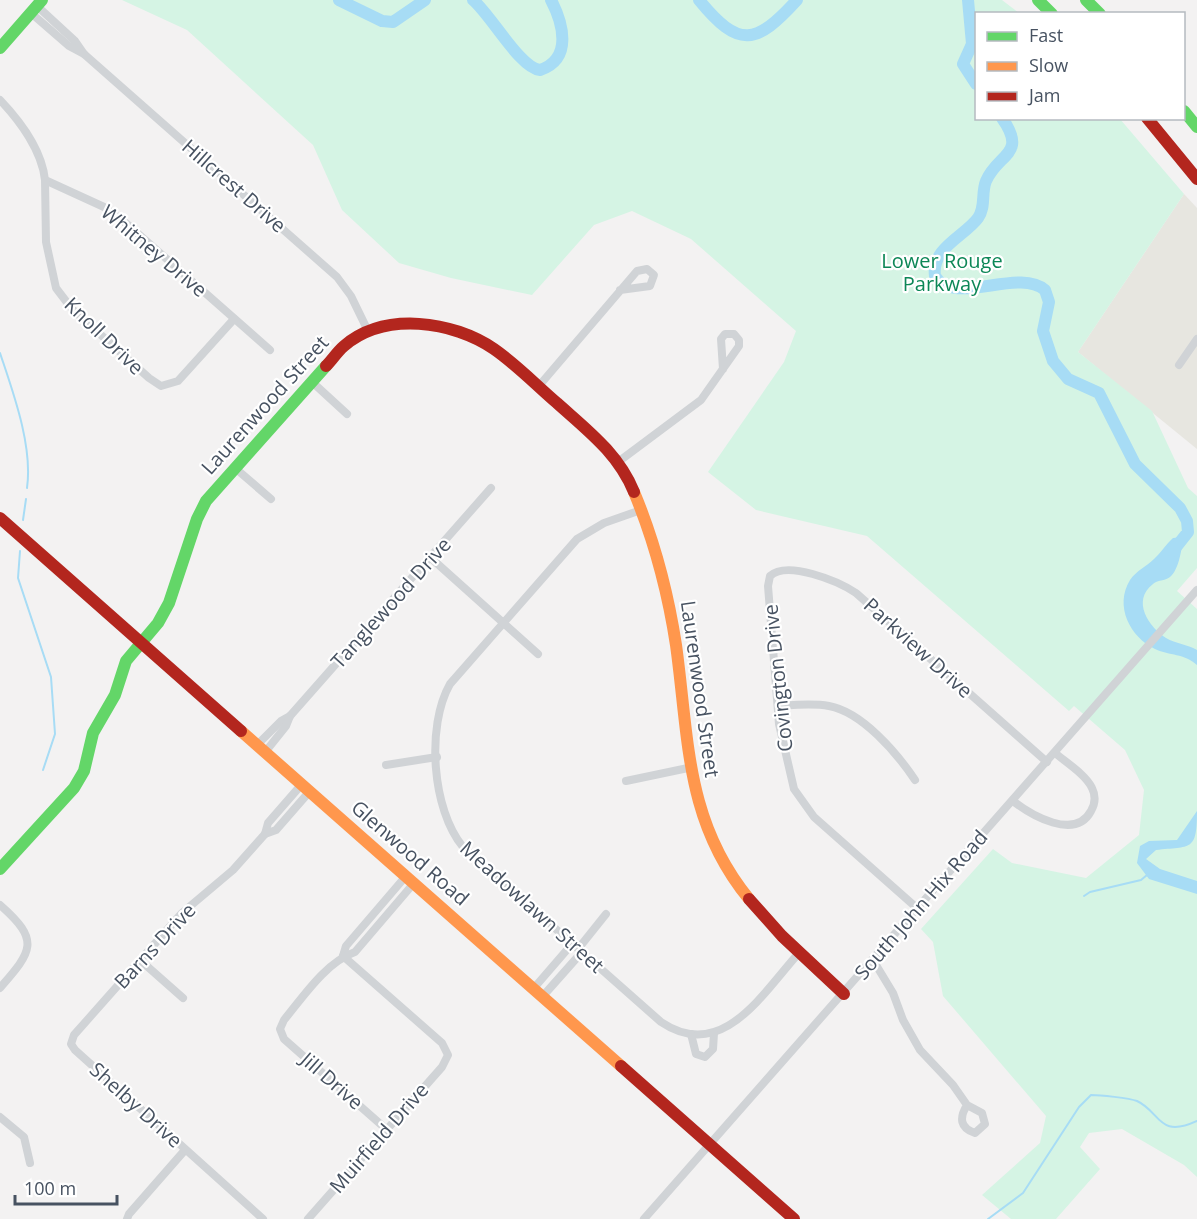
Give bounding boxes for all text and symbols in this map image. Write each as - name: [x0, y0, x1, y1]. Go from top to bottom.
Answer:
- legend: [975, 12, 1185, 120]
- text: Fast: [1029, 23, 1063, 47]
- text: Slow: [1029, 53, 1068, 77]
- text: Jam: [1027, 83, 1061, 107]
- street label: Hillcrest Drive: [177, 133, 292, 238]
- street label: Whitney Drive: [96, 198, 213, 303]
- park label: Lower Rouge Parkway: [881, 247, 1003, 297]
- street label: Knoll Drive: [59, 291, 150, 380]
- street label: Laurenwood Street: [195, 329, 334, 480]
- street label: Tanglewood Drive: [325, 531, 457, 674]
- street label: Parkview Drive: [858, 592, 979, 704]
- street label: Laurenwood Street: [675, 599, 726, 779]
- street label: Covington Drive: [756, 603, 799, 753]
- street label: Glenwood Road: [346, 794, 475, 911]
- street label: South John Hix Road: [848, 824, 993, 985]
- street label: Meadowlawn Street: [455, 835, 610, 979]
- street label: Barns Drive: [108, 897, 201, 994]
- street label: Jill Drive: [294, 1045, 369, 1115]
- street label: Shelby Drive: [84, 1056, 188, 1153]
- street label: Muirfield Drive: [323, 1077, 434, 1199]
- scale bar: [15, 1168, 117, 1206]
- text: 100 m: [24, 1176, 76, 1200]

